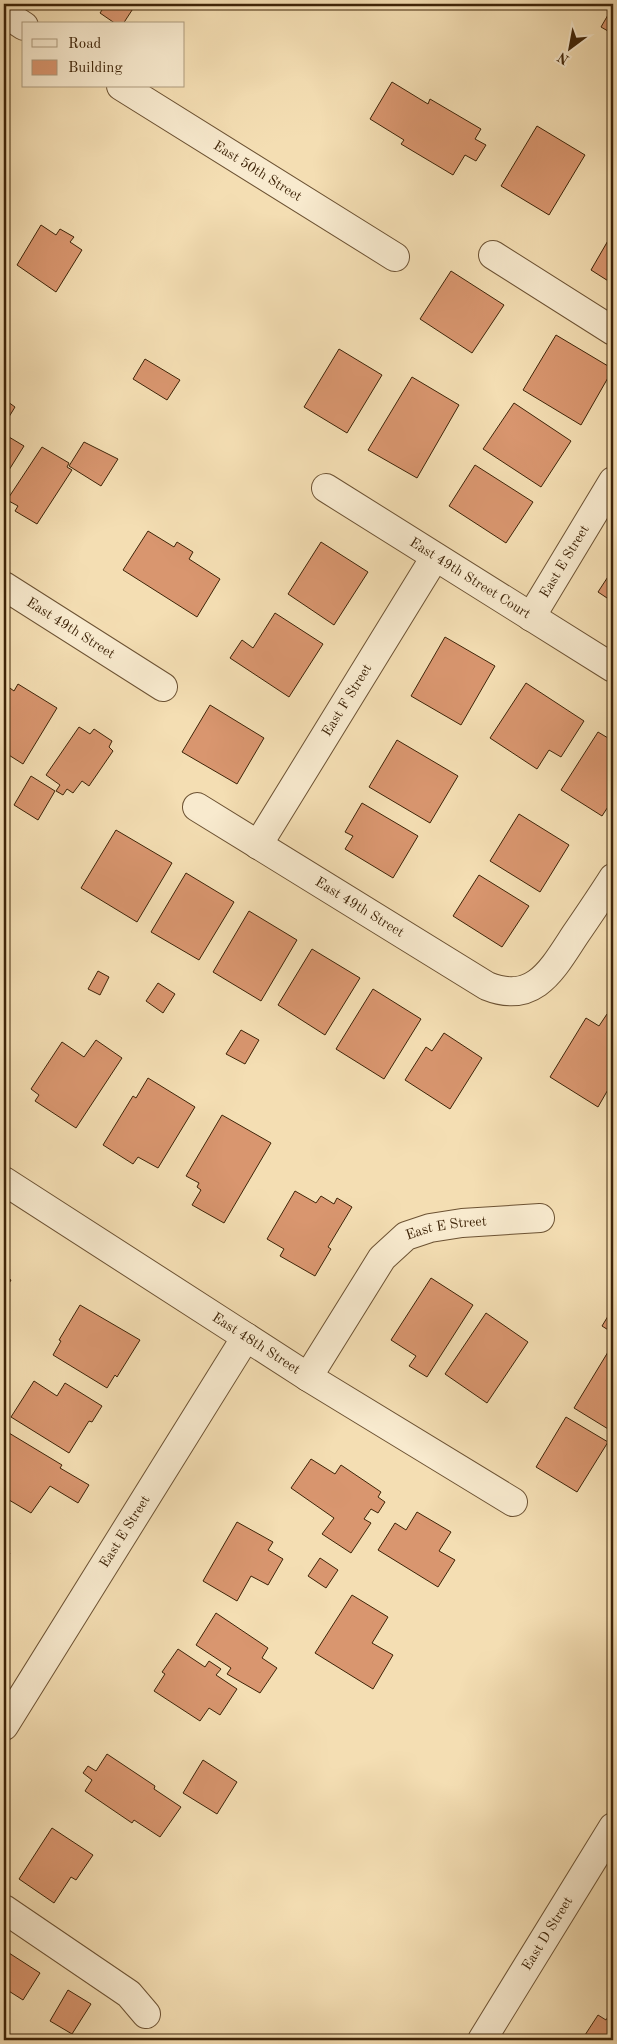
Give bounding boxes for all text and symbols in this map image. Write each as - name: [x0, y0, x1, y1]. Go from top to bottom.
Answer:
- legend: [22, 22, 185, 88]
- north arrow: [544, 22, 594, 72]
- text: Road: [68, 37, 102, 52]
- text: N: [555, 49, 572, 67]
- text: Building: [68, 61, 123, 76]
- street label: East 50th Street: [211, 138, 304, 204]
- street label: East E Street: [537, 522, 592, 600]
- street label: East 49th Street Court: [407, 535, 533, 621]
- street label: East 49th Street: [24, 595, 117, 661]
- street label: East F Street: [320, 661, 375, 739]
- street label: East 49th Street: [313, 875, 406, 940]
- street label: East E Street: [404, 1214, 487, 1243]
- street label: East 48th Street: [210, 1310, 303, 1377]
- street label: East E Street: [97, 1493, 153, 1570]
- street label: East D Street: [520, 1894, 575, 1973]

